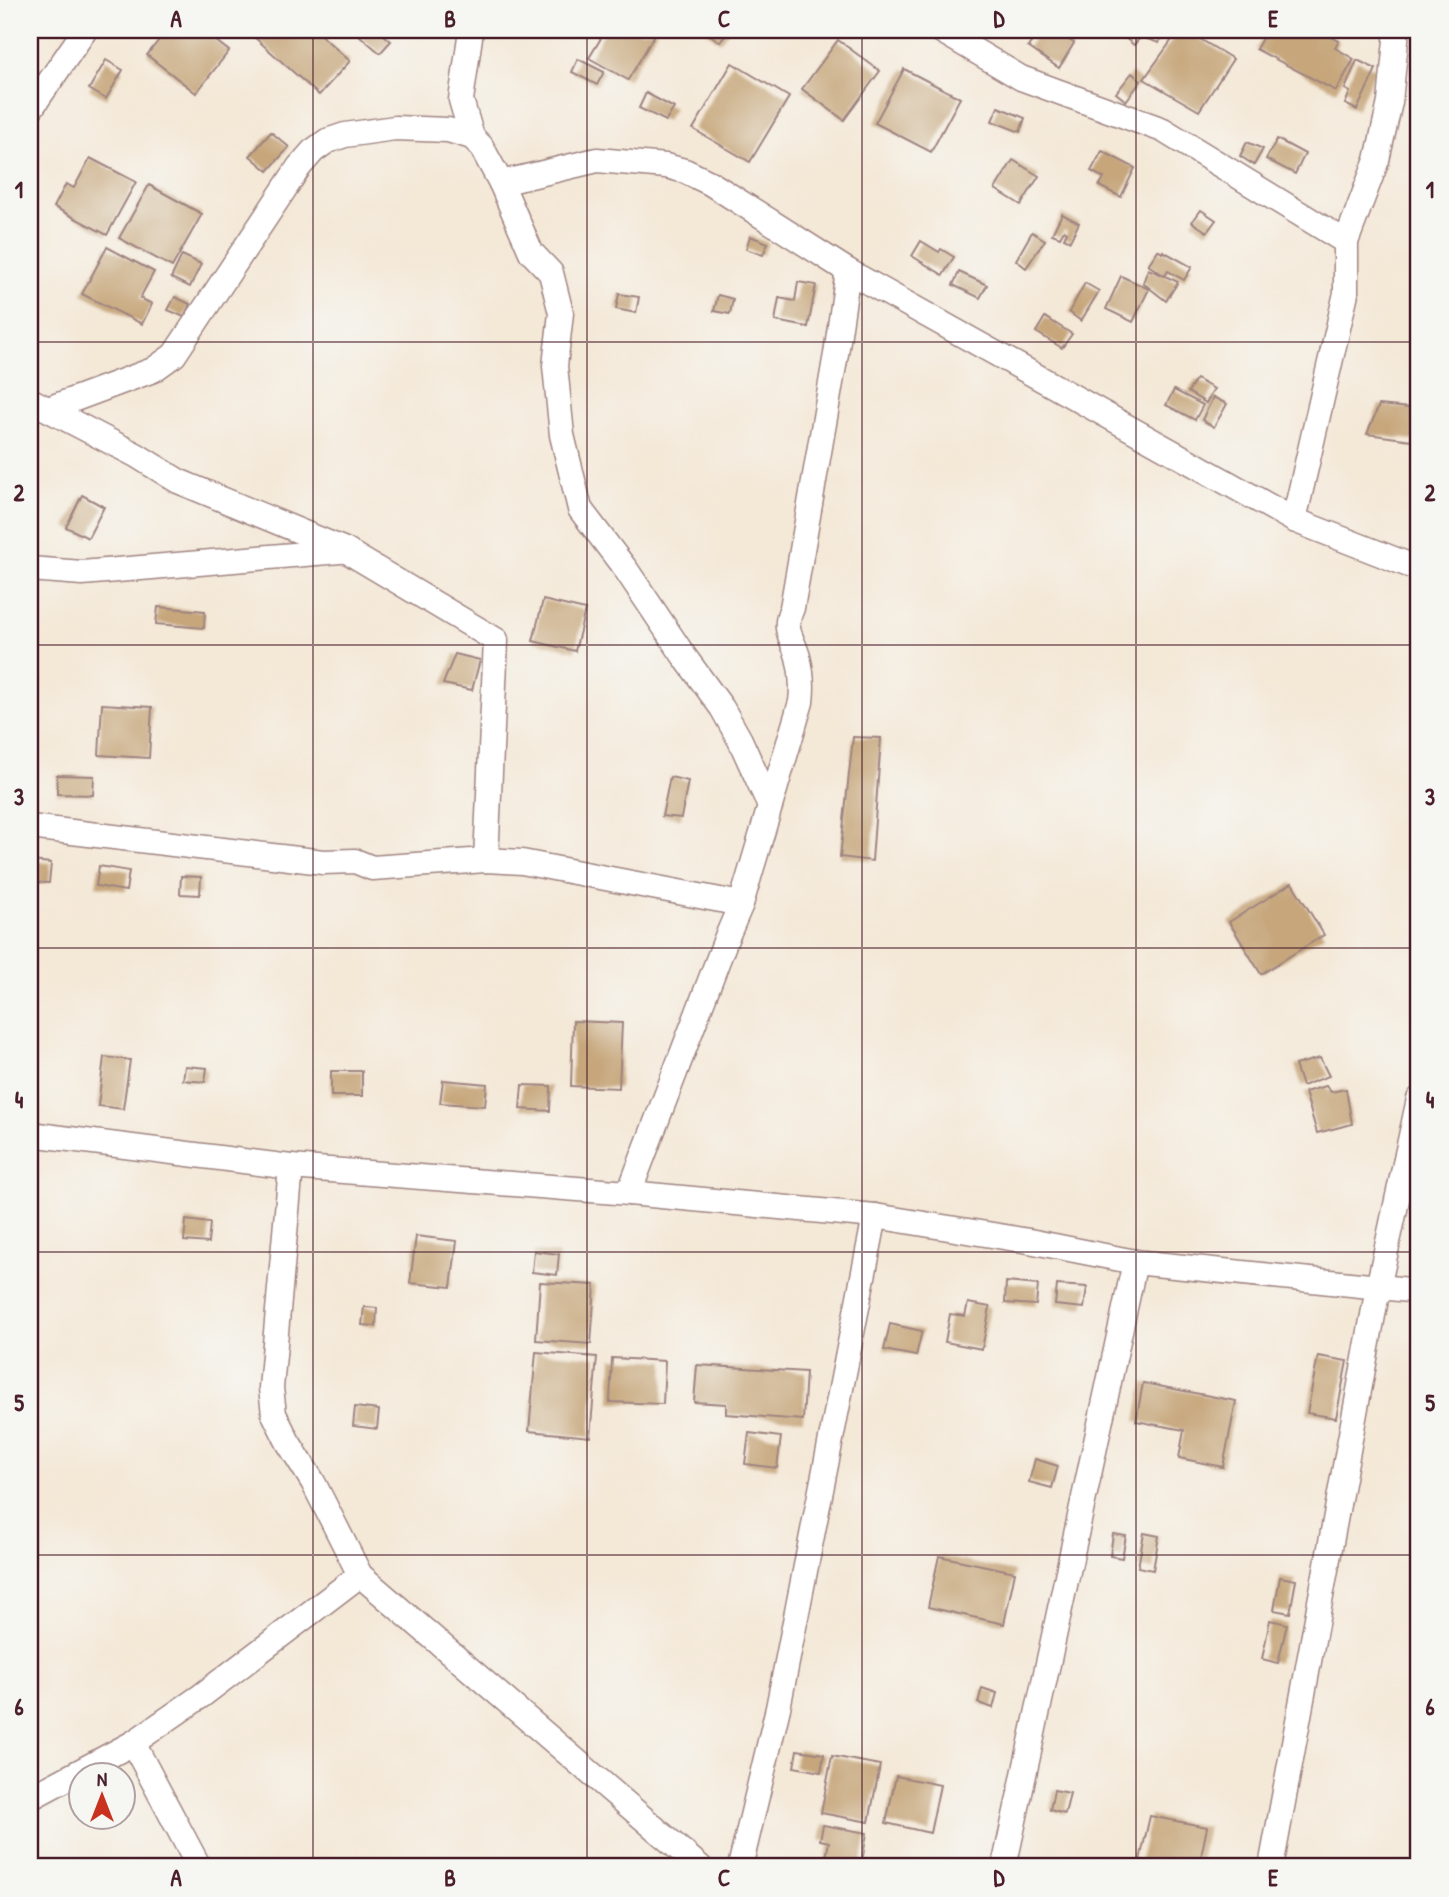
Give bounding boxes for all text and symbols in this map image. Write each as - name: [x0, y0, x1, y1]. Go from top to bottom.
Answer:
- text: A: [170, 3, 182, 34]
- text: B: [444, 3, 456, 34]
- text: C: [718, 3, 730, 34]
- text: D: [994, 3, 1006, 34]
- text: E: [1268, 3, 1279, 34]
- text: 1: [15, 174, 23, 205]
- text: 1: [1426, 174, 1434, 205]
- text: 2: [14, 477, 25, 508]
- text: 2: [1425, 477, 1436, 508]
- text: 3: [14, 781, 24, 812]
- text: 3: [1425, 781, 1435, 812]
- text: 4: [15, 1084, 24, 1115]
- text: 4: [1426, 1084, 1435, 1115]
- text: 5: [14, 1387, 24, 1418]
- text: 5: [1425, 1387, 1435, 1418]
- text: 6: [14, 1691, 24, 1722]
- text: 6: [1425, 1691, 1435, 1722]
- north arrow: [66, 1760, 136, 1830]
- text: N: [97, 1766, 107, 1792]
- text: A: [170, 1862, 182, 1893]
- text: B: [444, 1862, 456, 1893]
- text: C: [718, 1862, 730, 1893]
- text: D: [994, 1862, 1006, 1893]
- text: E: [1268, 1862, 1279, 1893]

